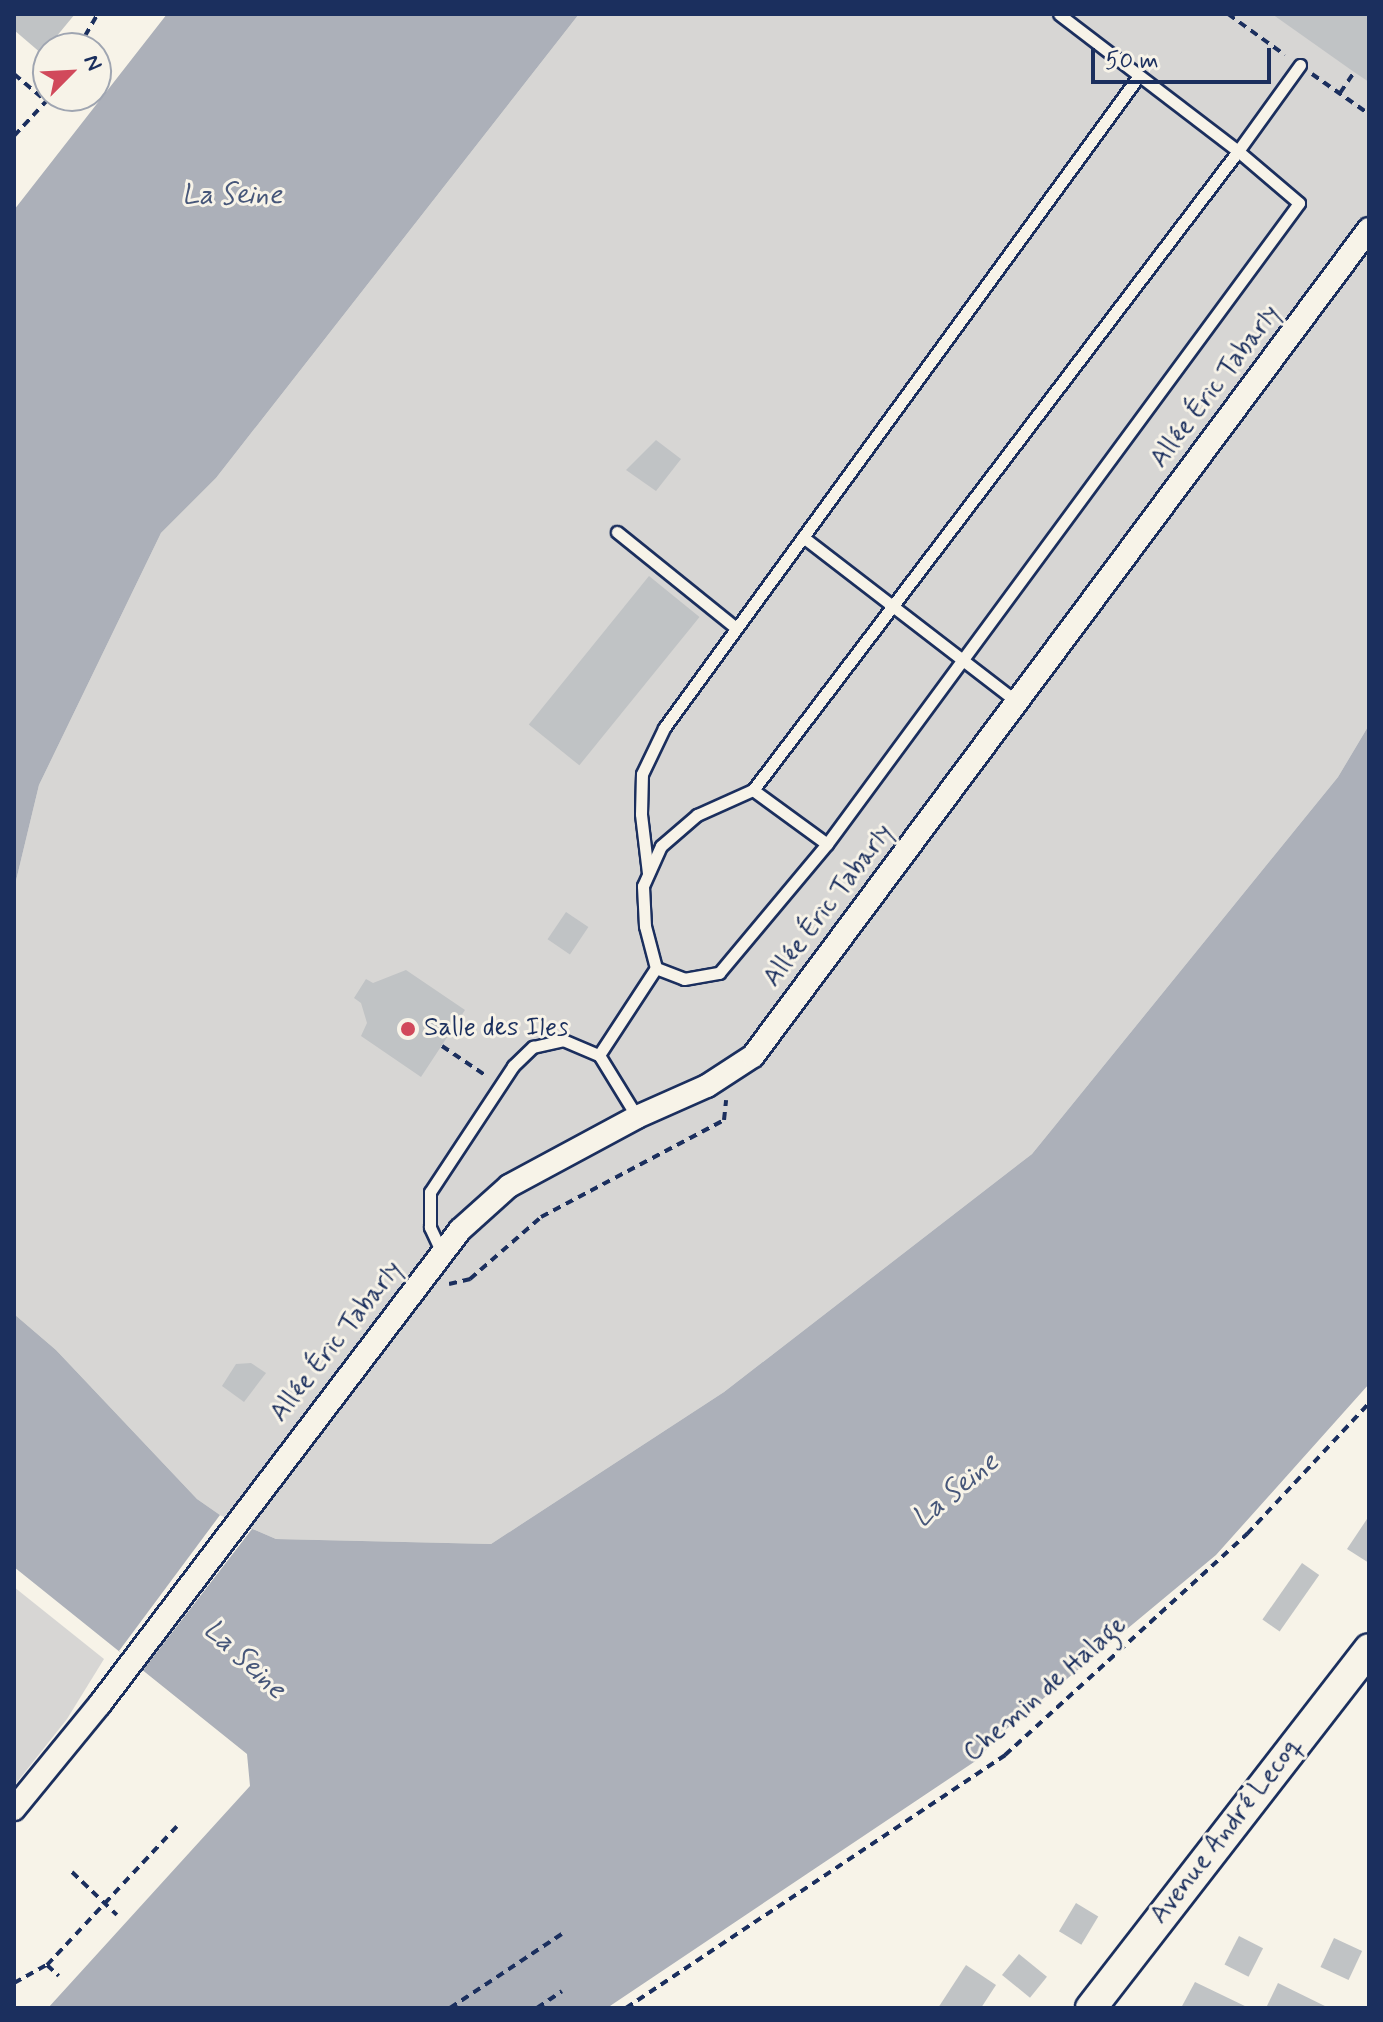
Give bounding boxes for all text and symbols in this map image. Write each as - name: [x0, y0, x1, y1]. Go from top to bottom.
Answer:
- north arrow: [32, 32, 112, 112]
- scale bar: [1095, 32, 1275, 82]
- text: 50 m: [1105, 46, 1159, 77]
- text: N: [76, 51, 108, 75]
- water label: La Seine: [181, 179, 283, 213]
- street label: Allée Éric Tabarly: [1144, 299, 1288, 475]
- street label: Allée Éric Tabarly: [757, 818, 901, 994]
- place label: Salle des Iles: [424, 1013, 570, 1045]
- marker: Salle des Iles: [399, 1020, 417, 1038]
- street label: Allée Éric Tabarly: [264, 1255, 410, 1429]
- water label: La Seine: [906, 1446, 1006, 1536]
- street label: Chemin de Halage: [958, 1611, 1134, 1769]
- water label: La Seine: [195, 1613, 293, 1707]
- street label: Avenue André Lecoq: [1144, 1731, 1310, 1931]

